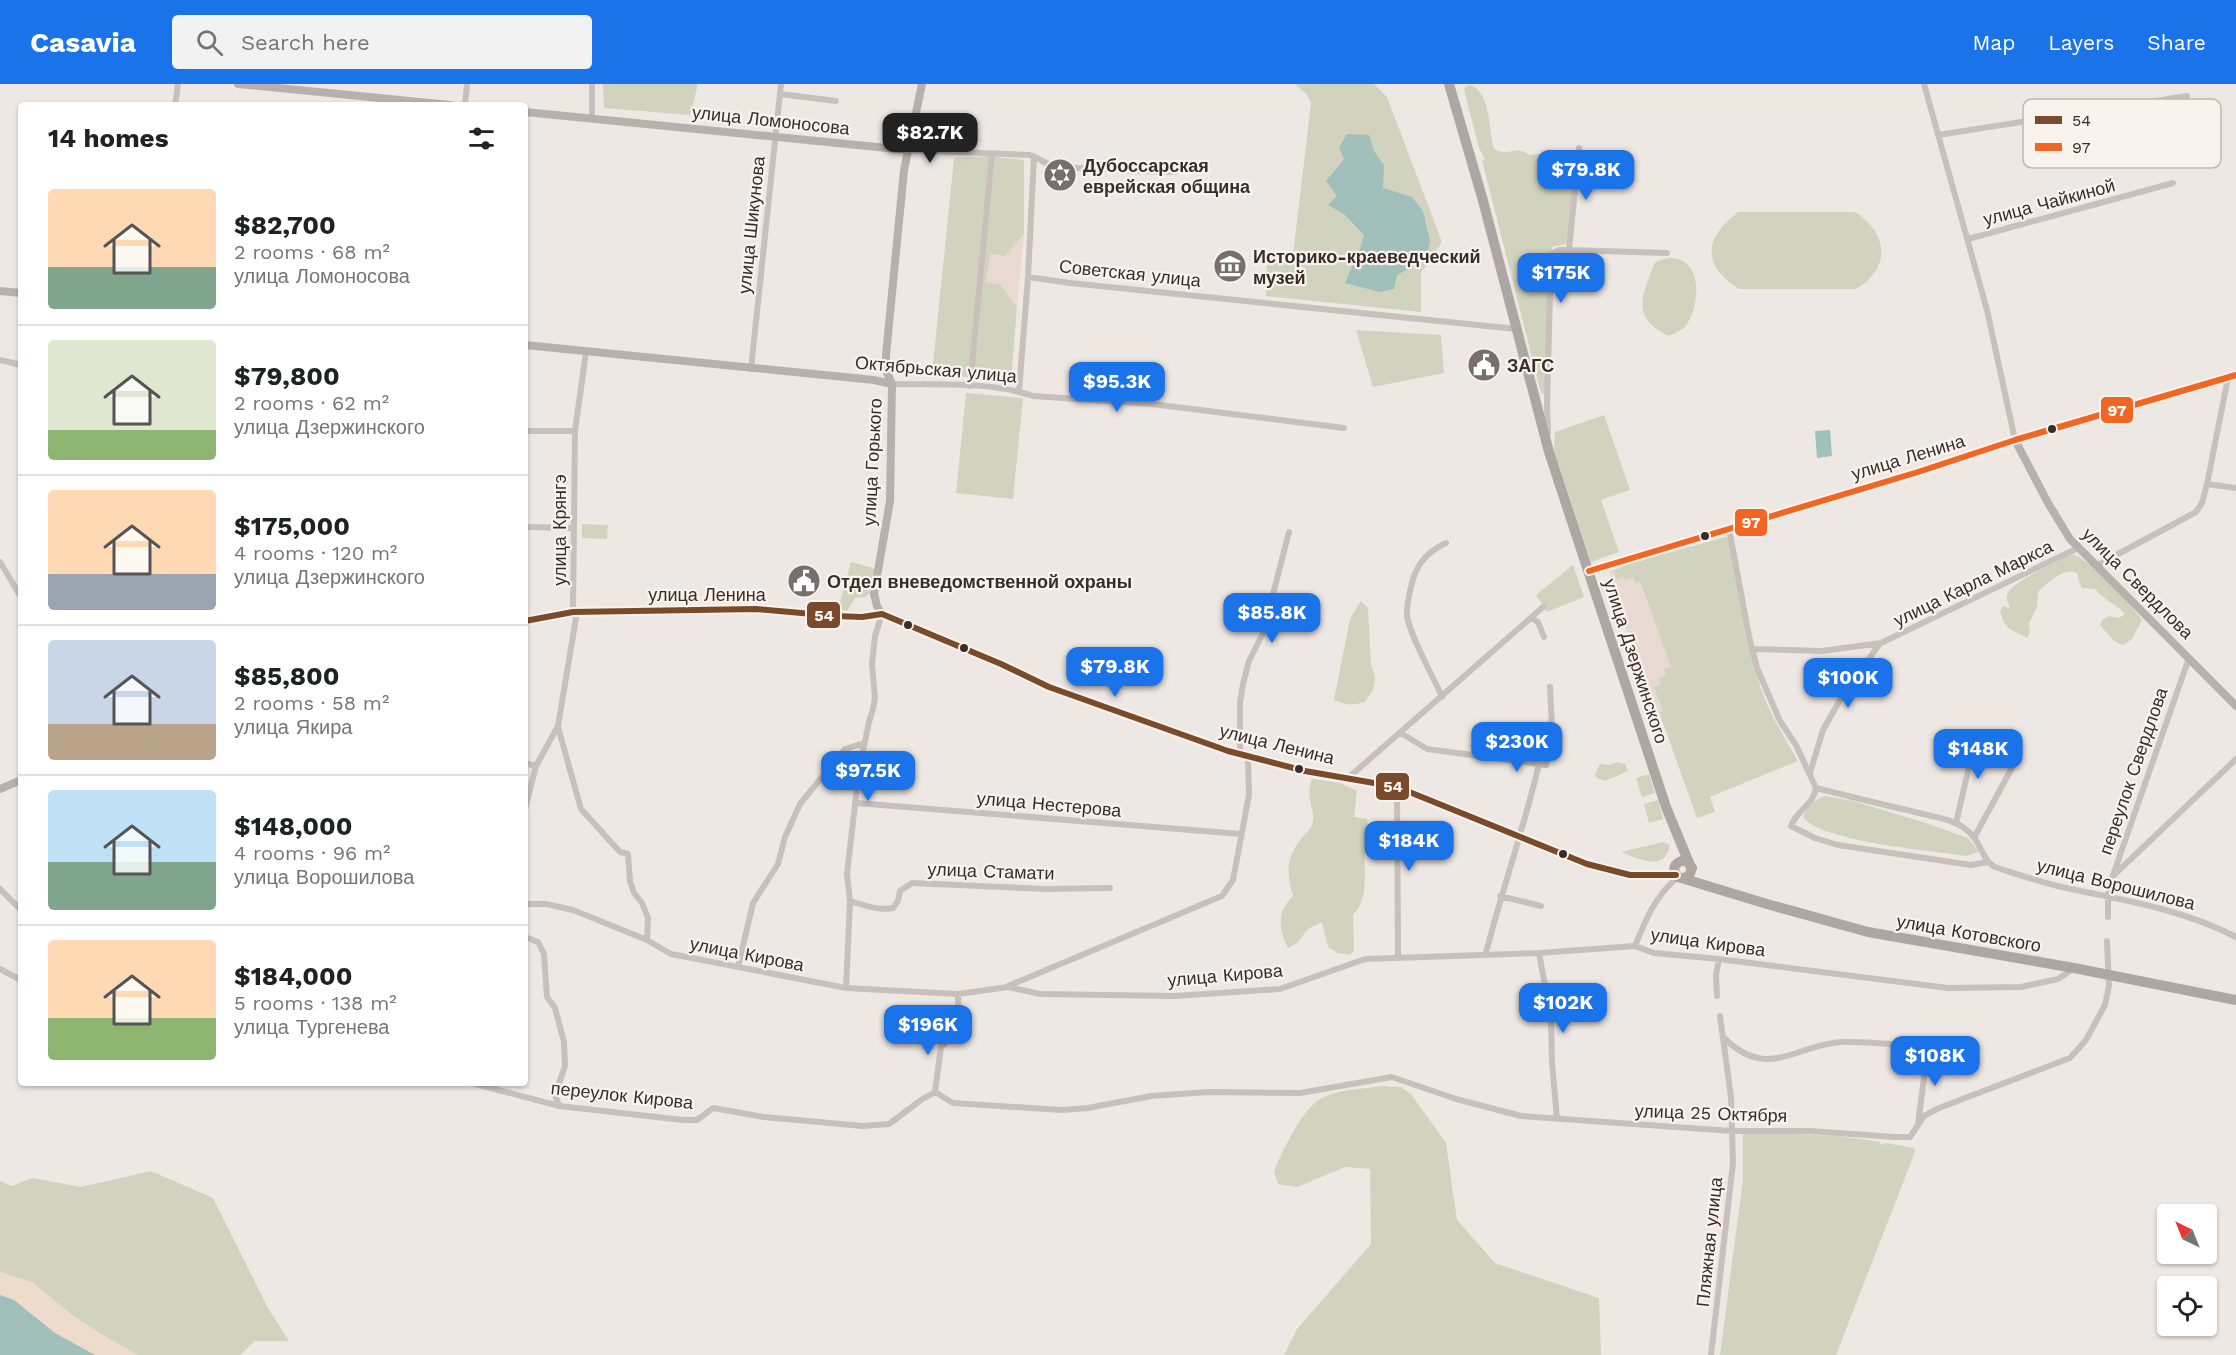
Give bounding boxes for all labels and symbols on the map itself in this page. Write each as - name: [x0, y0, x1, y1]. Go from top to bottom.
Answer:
- legend: [2023, 99, 2221, 168]
- street label: улица Ломоносова: [691, 101, 852, 139]
- text: 54: [2072, 111, 2091, 130]
- pin: $82.7K: [881, 113, 979, 164]
- text: 97: [2072, 138, 2091, 157]
- pin: $79.8K: [1537, 150, 1635, 201]
- street label: улица Шикунова: [733, 154, 769, 295]
- place label: Дубоссарская еврейская община: [1083, 155, 1251, 197]
- synagogue icon: Дубоссарская еврейская община: [1042, 157, 1078, 193]
- street label: улица Чайкиной: [1981, 174, 2117, 230]
- place label: Историко-краеведческий музей: [1253, 246, 1481, 288]
- museum icon: Историко-краеведческий музей: [1212, 248, 1248, 284]
- pin: $175K: [1519, 253, 1603, 304]
- street label: Советская улица: [1058, 255, 1203, 291]
- public building icon: ЗАГС: [1466, 347, 1502, 383]
- street label: Октябрьская улица: [854, 351, 1019, 387]
- place label: ЗАГС: [1507, 355, 1554, 376]
- pin: $95.3K: [1068, 362, 1166, 413]
- line badge: 97: [2100, 396, 2134, 424]
- street label: улица Горького: [858, 398, 886, 526]
- text: 97: [2107, 401, 2127, 420]
- unlabelled marker: [2046, 423, 2058, 435]
- street label: улица Ленина: [1849, 430, 1968, 484]
- street label: улица Крянгэ: [549, 474, 570, 586]
- line badge: 97: [1734, 508, 1768, 537]
- text: 97: [1741, 513, 1761, 532]
- street label: улица Свердлова: [2078, 523, 2199, 644]
- unlabelled marker: [1699, 530, 1711, 542]
- street label: улица Карла Маркса: [1890, 535, 2057, 631]
- public building icon: Отдел вневедомственной охраны: [786, 563, 822, 599]
- place label: Отдел вневедомственной охраны: [827, 571, 1132, 592]
- street label: улица Дзержинского: [1599, 576, 1673, 746]
- street label: улица Ленина: [648, 584, 767, 605]
- pin: $85.8K: [1223, 593, 1321, 644]
- line badge: 54: [806, 601, 841, 629]
- text: 54: [814, 606, 834, 625]
- unlabelled marker: [902, 619, 914, 631]
- unlabelled marker: [958, 642, 970, 654]
- pin: $79.8K: [1066, 647, 1164, 698]
- pin: $100K: [1806, 658, 1890, 709]
- street label: переулок Свердлова: [2095, 684, 2172, 857]
- street label: улица Ленина: [1218, 720, 1337, 769]
- pin: $230K: [1475, 722, 1559, 773]
- pin: $148K: [1936, 729, 2020, 780]
- pin: $97.5K: [819, 751, 917, 802]
- unlabelled marker: [1293, 763, 1305, 775]
- line badge: 54: [1375, 772, 1410, 801]
- text: 54: [1383, 777, 1403, 796]
- street label: улица Нестерова: [976, 787, 1123, 821]
- pin: $184K: [1367, 821, 1451, 872]
- unlabelled marker: [1557, 848, 1569, 860]
- street label: улица Ворошилова: [2035, 854, 2198, 914]
- street label: улица Стамати: [927, 858, 1055, 884]
- street label: улица Котовского: [1895, 910, 2043, 956]
- street label: улица Кирова: [1649, 924, 1768, 961]
- street label: улица Кирова: [688, 933, 807, 976]
- street label: улица Кирова: [1167, 959, 1284, 990]
- pin: $102K: [1521, 983, 1605, 1034]
- pin: $196K: [886, 1005, 970, 1056]
- pin: $108K: [1893, 1036, 1977, 1087]
- street label: переулок Кирова: [550, 1077, 695, 1113]
- street label: улица 25 Октября: [1634, 1100, 1788, 1126]
- street label: Пляжная улица: [1692, 1175, 1726, 1308]
- north arrow: [2157, 1204, 2217, 1264]

